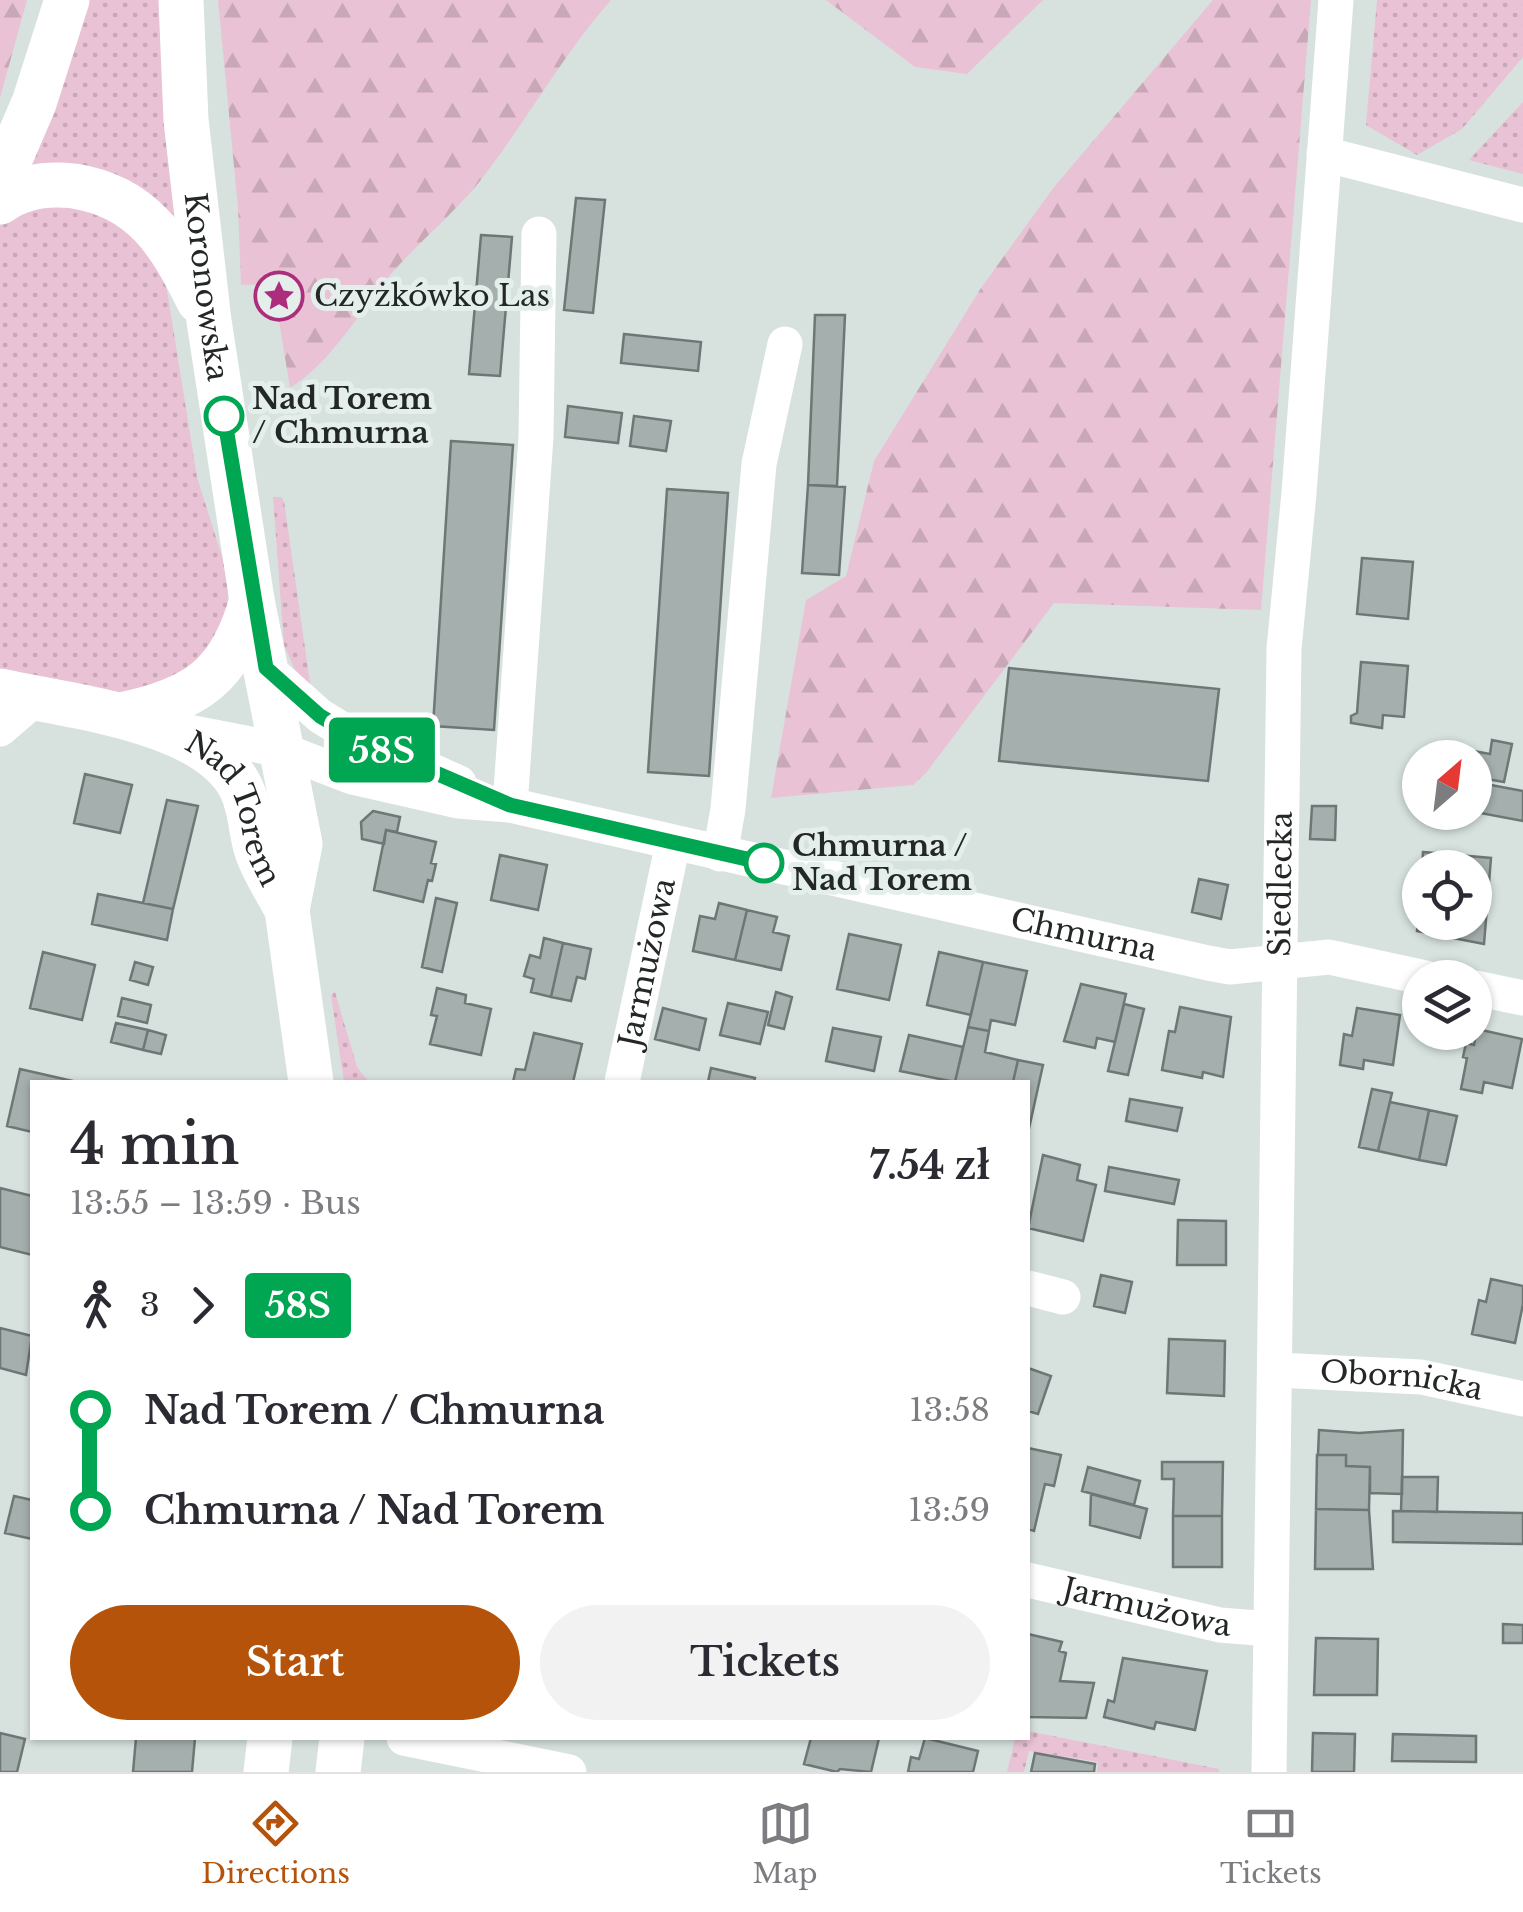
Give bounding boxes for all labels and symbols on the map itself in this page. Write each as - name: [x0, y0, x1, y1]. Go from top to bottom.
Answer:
- street label: Koronowska: [176, 191, 237, 384]
- place icon: Czyżkówko Las: [253, 270, 305, 322]
- place label: Czyżkówko Las: [314, 277, 550, 314]
- place label: Nad Torem / Chmurna: [252, 380, 432, 451]
- marker: Nad Torem / Chmurna: [205, 397, 243, 435]
- line badge: 58S: [324, 718, 440, 782]
- street label: Nad Torem: [179, 723, 289, 892]
- north arrow: [1402, 740, 1492, 830]
- street label: Siedlecka: [1261, 811, 1300, 957]
- place label: Chmurna / Nad Torem: [792, 827, 972, 898]
- marker: Chmurna / Nad Torem: [745, 844, 783, 882]
- street label: Jarmużowa: [610, 874, 683, 1054]
- street label: Chmurna: [1007, 900, 1161, 969]
- street label: Obornicka: [1319, 1353, 1487, 1408]
- street label: Jarmużowa: [1055, 1569, 1233, 1644]

